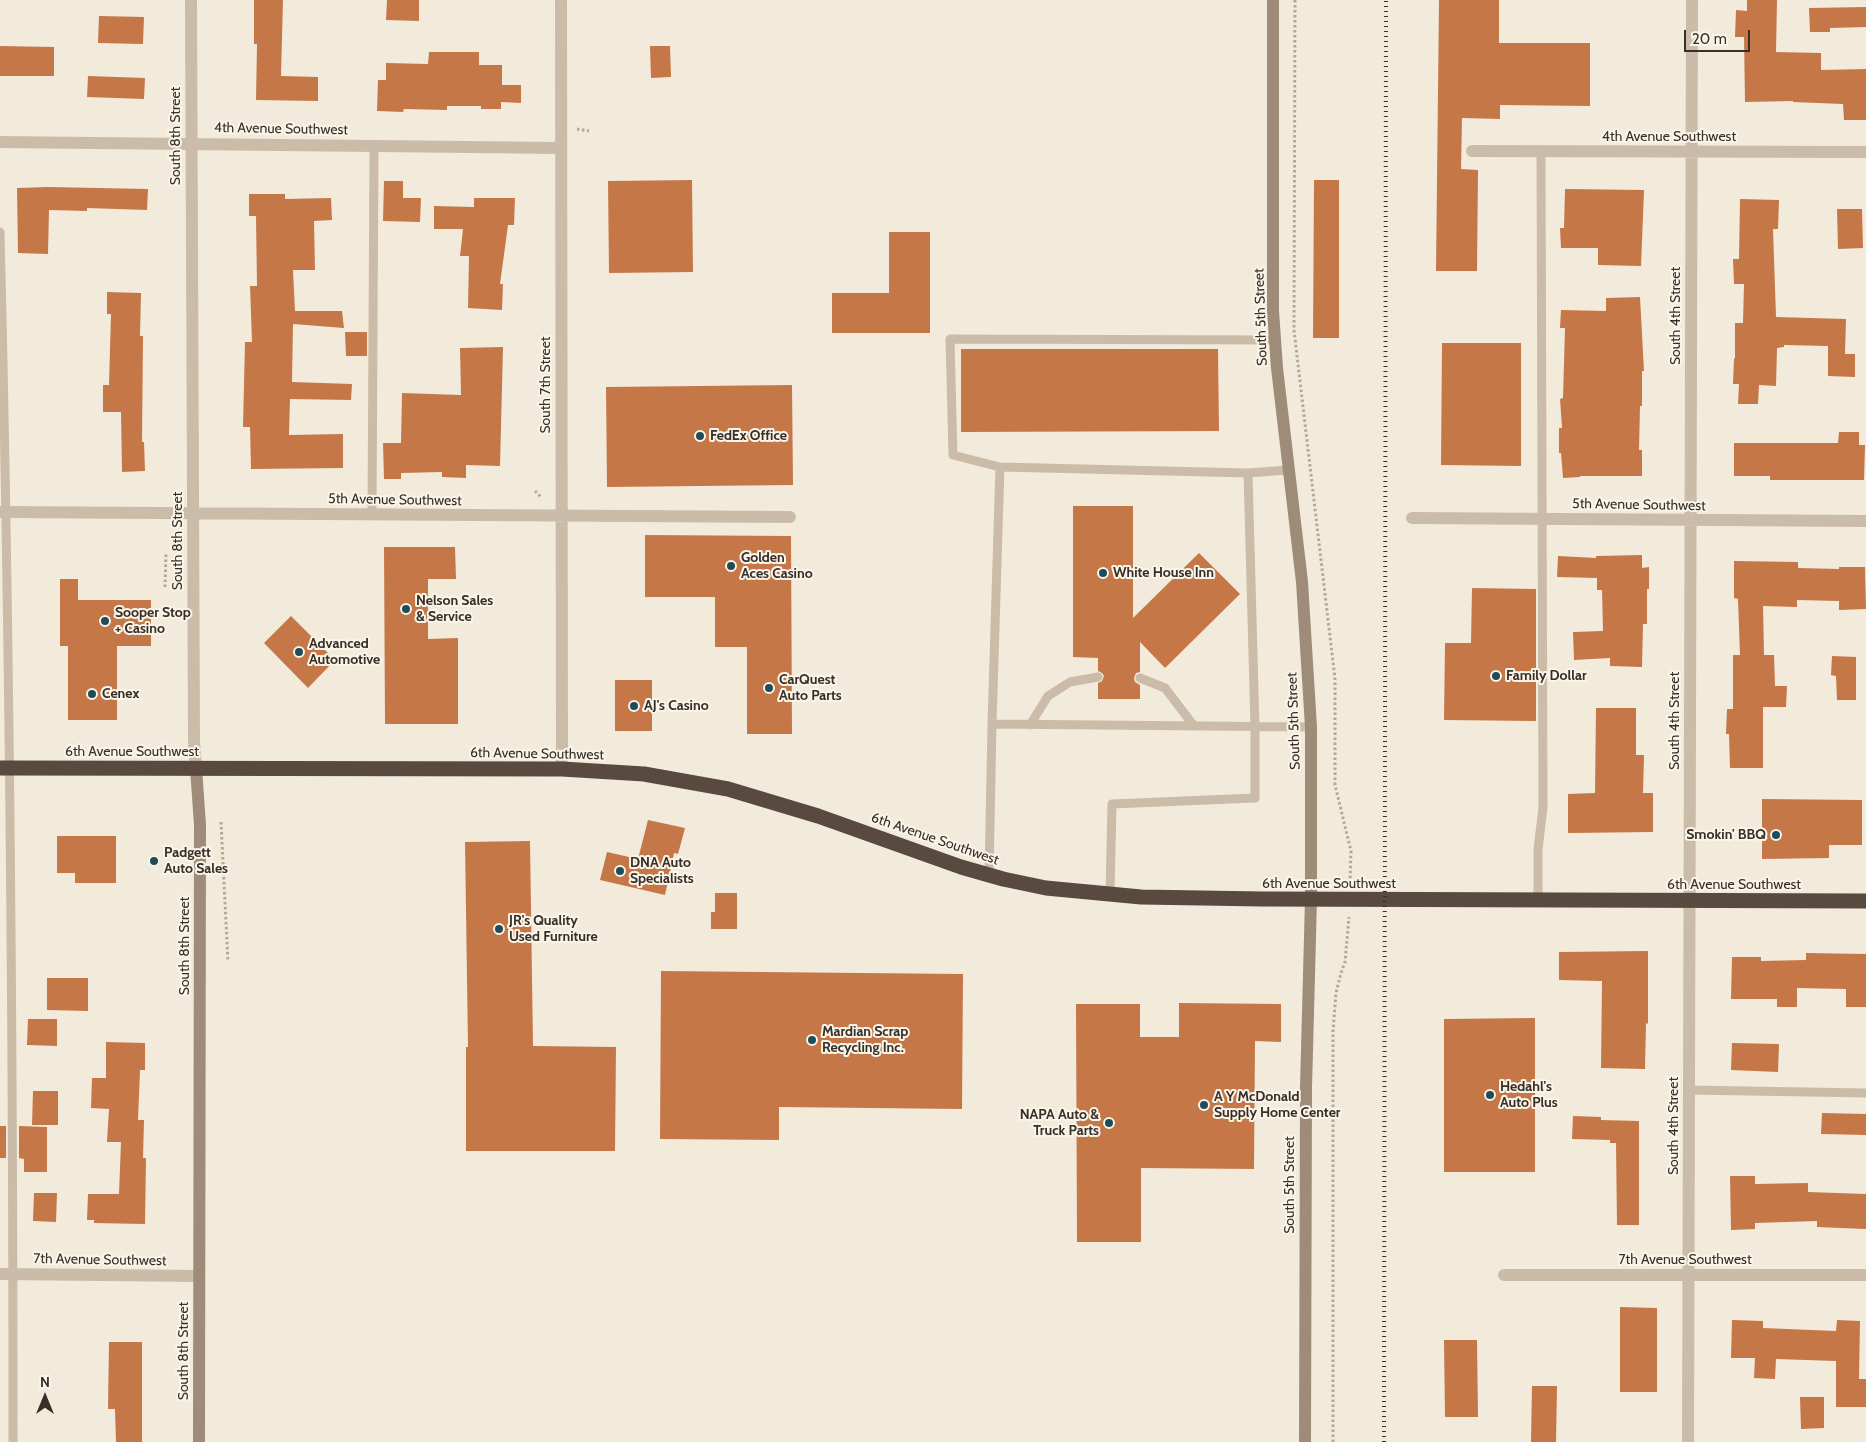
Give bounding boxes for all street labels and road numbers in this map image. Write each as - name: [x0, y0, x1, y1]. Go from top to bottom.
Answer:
- street label: South 8th Street: [168, 87, 184, 185]
- street label: 4th Avenue Southwest: [214, 119, 348, 139]
- street label: 4th Avenue Southwest: [1602, 129, 1736, 145]
- street label: South 4th Street: [1668, 267, 1684, 365]
- street label: South 5th Street: [1251, 268, 1271, 366]
- street label: South 7th Street: [538, 336, 554, 434]
- street label: 5th Avenue Southwest: [328, 490, 462, 510]
- street label: South 8th Street: [170, 492, 186, 590]
- street label: 5th Avenue Southwest: [1572, 495, 1706, 515]
- street label: South 5th Street: [1284, 672, 1304, 770]
- street label: South 4th Street: [1667, 672, 1683, 770]
- street label: 6th Avenue Southwest: [65, 744, 199, 760]
- street label: 6th Avenue Southwest: [470, 744, 604, 764]
- street label: 6th Avenue Southwest: [869, 809, 1001, 869]
- street label: 6th Avenue Southwest: [1262, 876, 1396, 892]
- street label: 6th Avenue Southwest: [1667, 877, 1801, 893]
- street label: South 8th Street: [177, 897, 193, 995]
- street label: South 4th Street: [1666, 1077, 1682, 1175]
- street label: South 5th Street: [1282, 1136, 1298, 1234]
- street label: 7th Avenue Southwest: [33, 1250, 167, 1270]
- street label: 7th Avenue Southwest: [1618, 1252, 1752, 1268]
- street label: South 8th Street: [176, 1302, 192, 1400]

